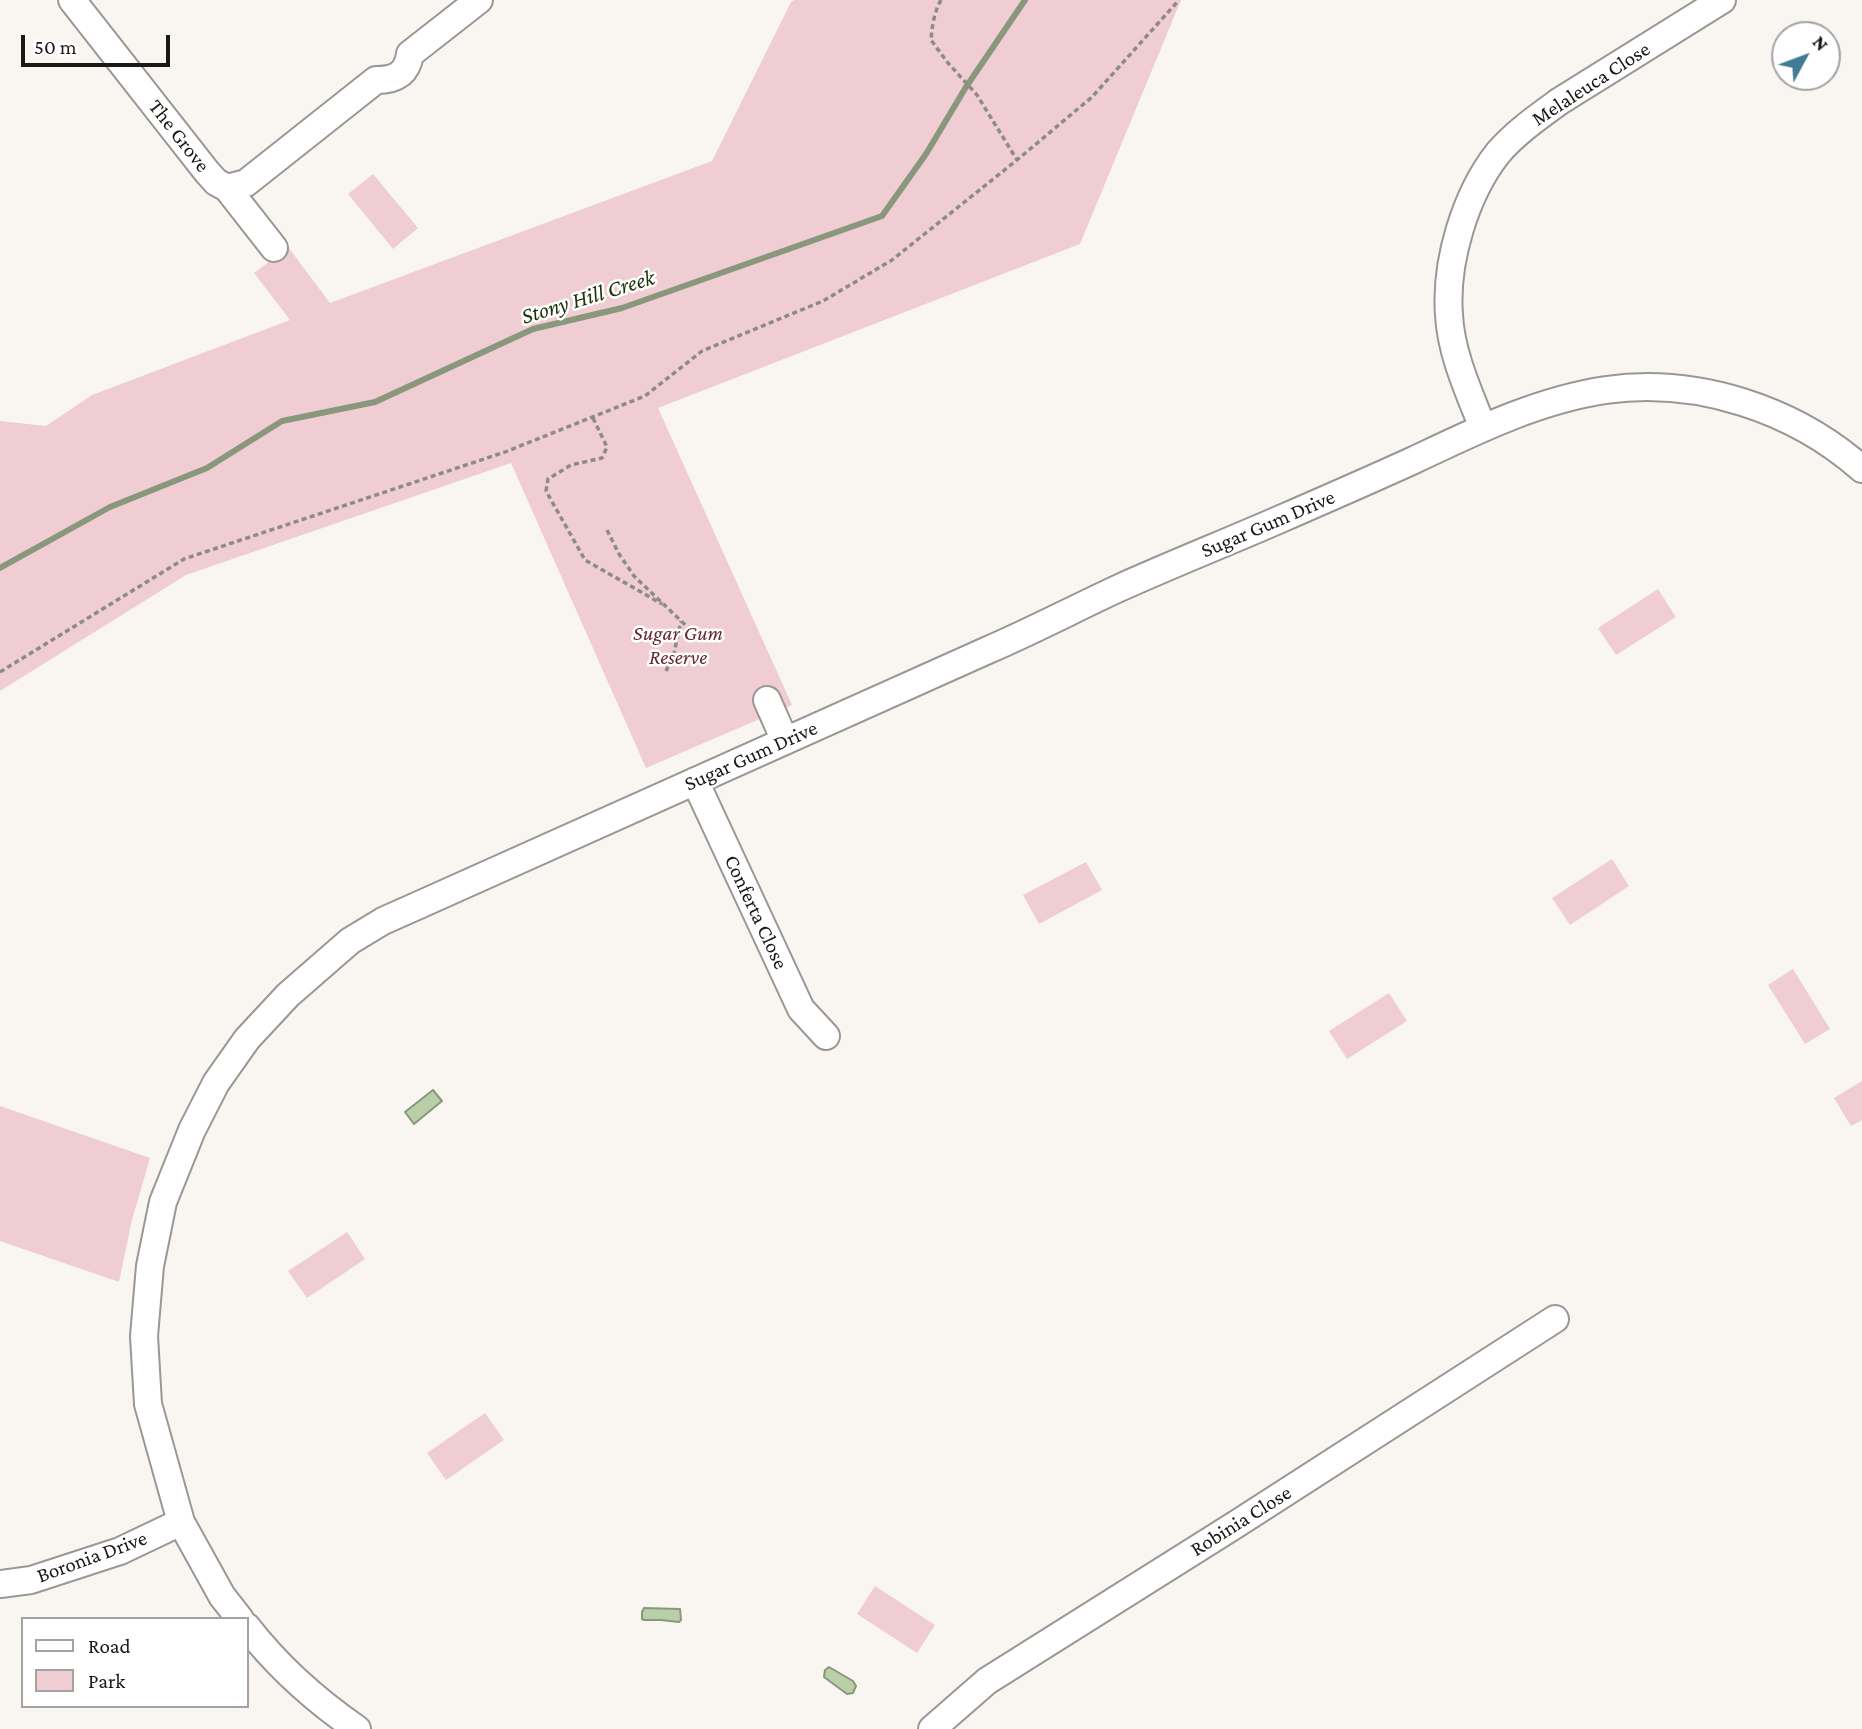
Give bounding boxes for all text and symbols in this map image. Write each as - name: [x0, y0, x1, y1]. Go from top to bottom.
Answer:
- scale bar: [24, 21, 173, 65]
- north arrow: [1771, 21, 1841, 91]
- text: N: [1809, 31, 1833, 55]
- text: 50 m: [34, 35, 77, 59]
- street label: Melaleuca Close: [1527, 36, 1655, 132]
- street label: The Grove: [143, 95, 215, 177]
- water label: Stony Hill Creek: [518, 264, 658, 330]
- street label: Sugar Gum Drive: [1197, 484, 1339, 564]
- park label: Sugar Gum Reserve: [633, 621, 723, 671]
- street label: Sugar Gum Drive: [681, 715, 821, 797]
- street label: Conferta Close: [719, 851, 793, 973]
- street label: Robinia Close: [1186, 1480, 1296, 1562]
- street label: Boronia Drive: [33, 1525, 151, 1589]
- legend: [21, 1617, 248, 1708]
- text: Road: [88, 1634, 131, 1658]
- text: Park: [88, 1669, 125, 1693]

